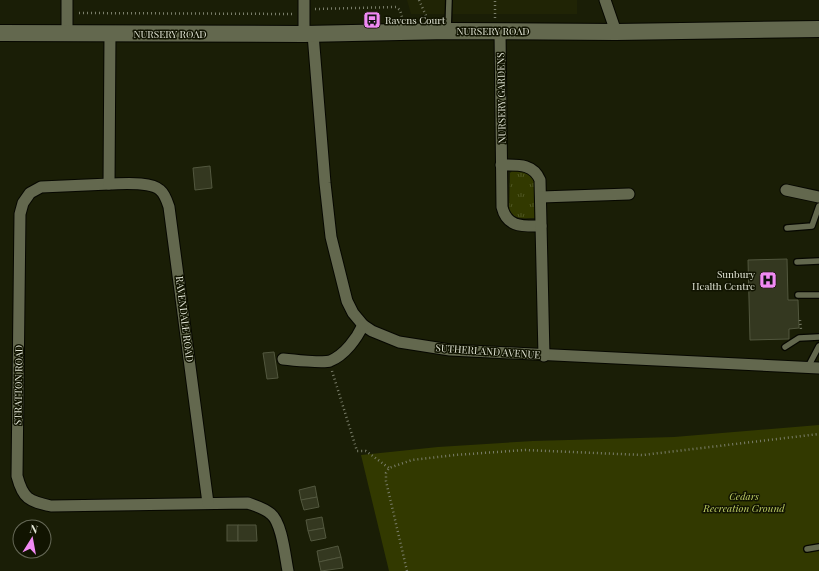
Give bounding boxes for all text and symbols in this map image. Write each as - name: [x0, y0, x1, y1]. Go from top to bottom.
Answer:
- bus stop icon: Ravens Court: [362, 10, 382, 30]
- place label: Ravens Court: [385, 13, 446, 27]
- street label: NURSERY ROAD: [456, 24, 530, 38]
- street label: NURSERY ROAD: [133, 27, 207, 41]
- street label: NURSERY GARDENS: [493, 52, 509, 144]
- place label: Sunbury Health Centre: [692, 267, 755, 293]
- hospital icon: Sunbury Health Centre: [758, 270, 778, 290]
- street label: RAVENDALE ROAD: [173, 275, 197, 363]
- street label: SUTHERLAND AVENUE: [435, 340, 541, 362]
- street label: STRATTON ROAD: [10, 345, 26, 425]
- park label: Cedars Recreation Ground: [702, 489, 785, 515]
- north arrow: [12, 519, 52, 559]
- text: N: [29, 521, 39, 537]

